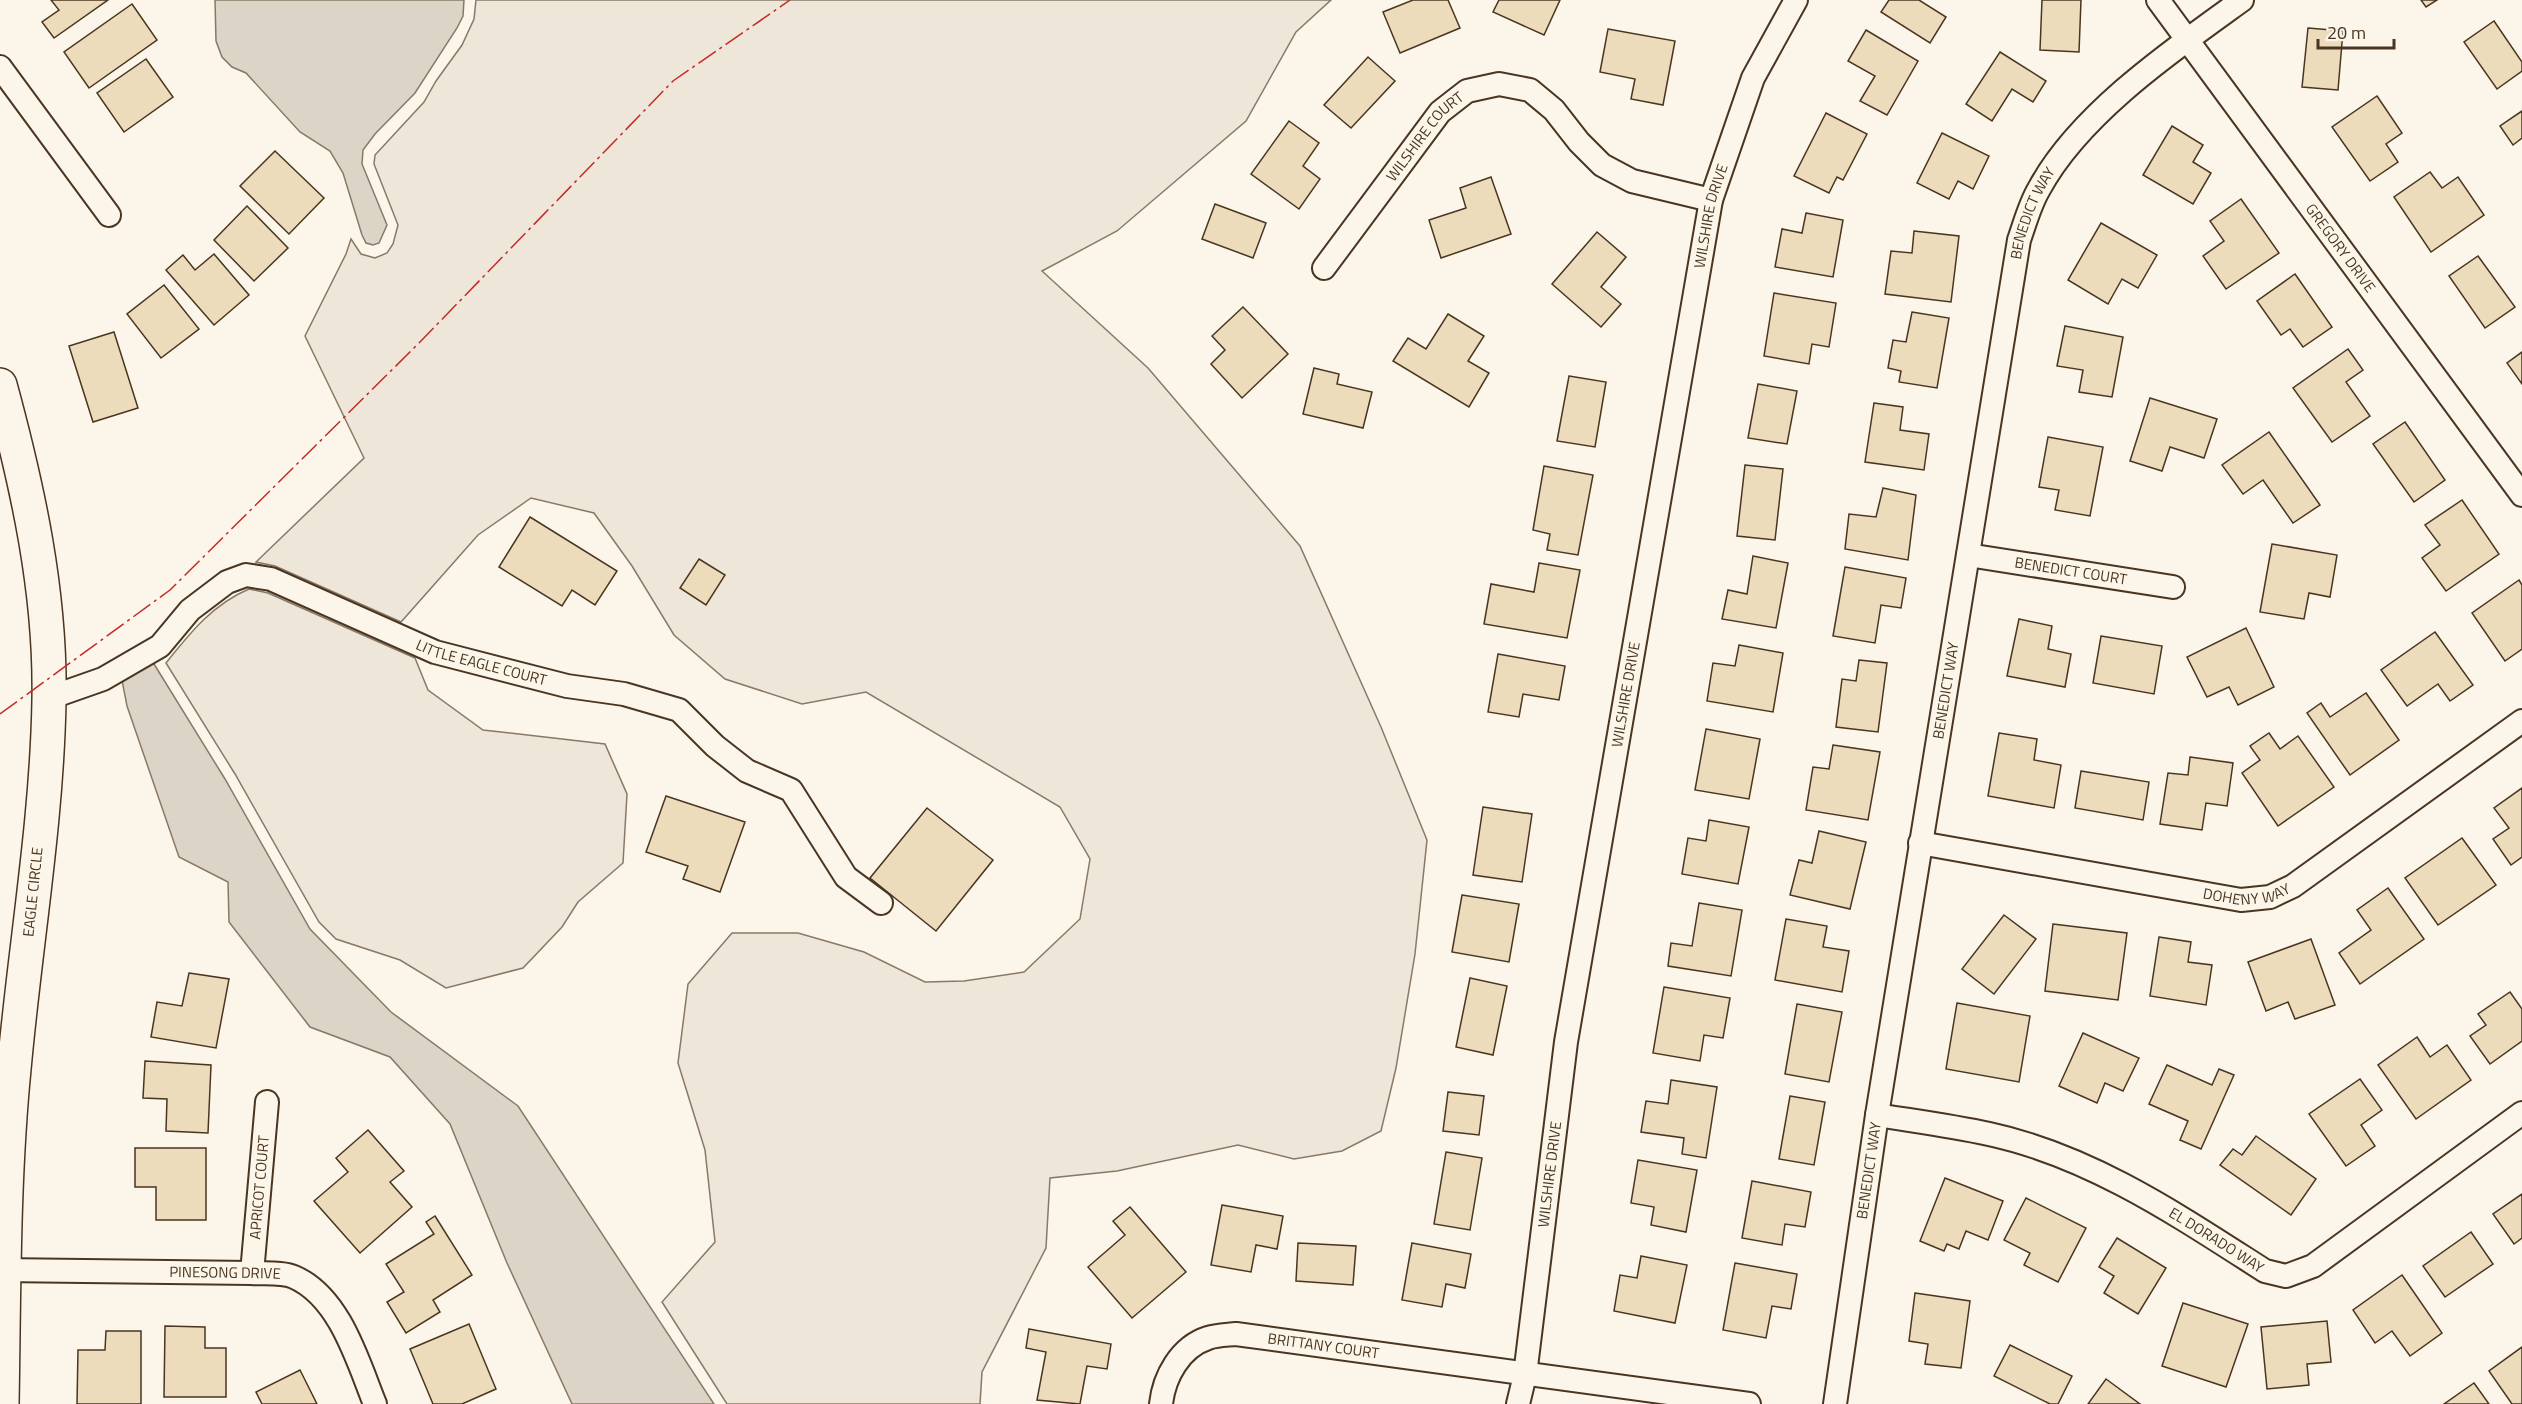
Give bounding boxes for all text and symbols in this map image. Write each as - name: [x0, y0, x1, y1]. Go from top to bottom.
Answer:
- scale bar: [2318, 12, 2394, 50]
- text: 20 m: [2327, 19, 2366, 46]
- street label: WILSHIRE COURT: [1380, 86, 1468, 186]
- street label: WILSHIRE DRIVE: [1687, 161, 1734, 270]
- street label: BENEDICT WAY: [2004, 162, 2060, 261]
- street label: GREGORY DRIVE: [2300, 198, 2381, 297]
- street label: BENEDICT COURT: [2013, 550, 2129, 591]
- street label: LITTLE EAGLE COURT: [412, 633, 550, 691]
- street label: WILSHIRE DRIVE: [1605, 640, 1646, 749]
- street label: BENEDICT WAY: [1926, 640, 1965, 741]
- street label: EAGLE CIRCLE: [16, 846, 49, 938]
- street label: DOHENY WAY: [2201, 877, 2294, 911]
- street label: WILSHIRE DRIVE: [1531, 1120, 1567, 1229]
- street label: BENEDICT WAY: [1850, 1120, 1887, 1221]
- street label: APRICOT COURT: [243, 1134, 275, 1240]
- street label: EL DORADO WAY: [2165, 1201, 2269, 1279]
- street label: PINESONG DRIVE: [169, 1260, 281, 1285]
- street label: BRITTANY COURT: [1266, 1326, 1381, 1364]

